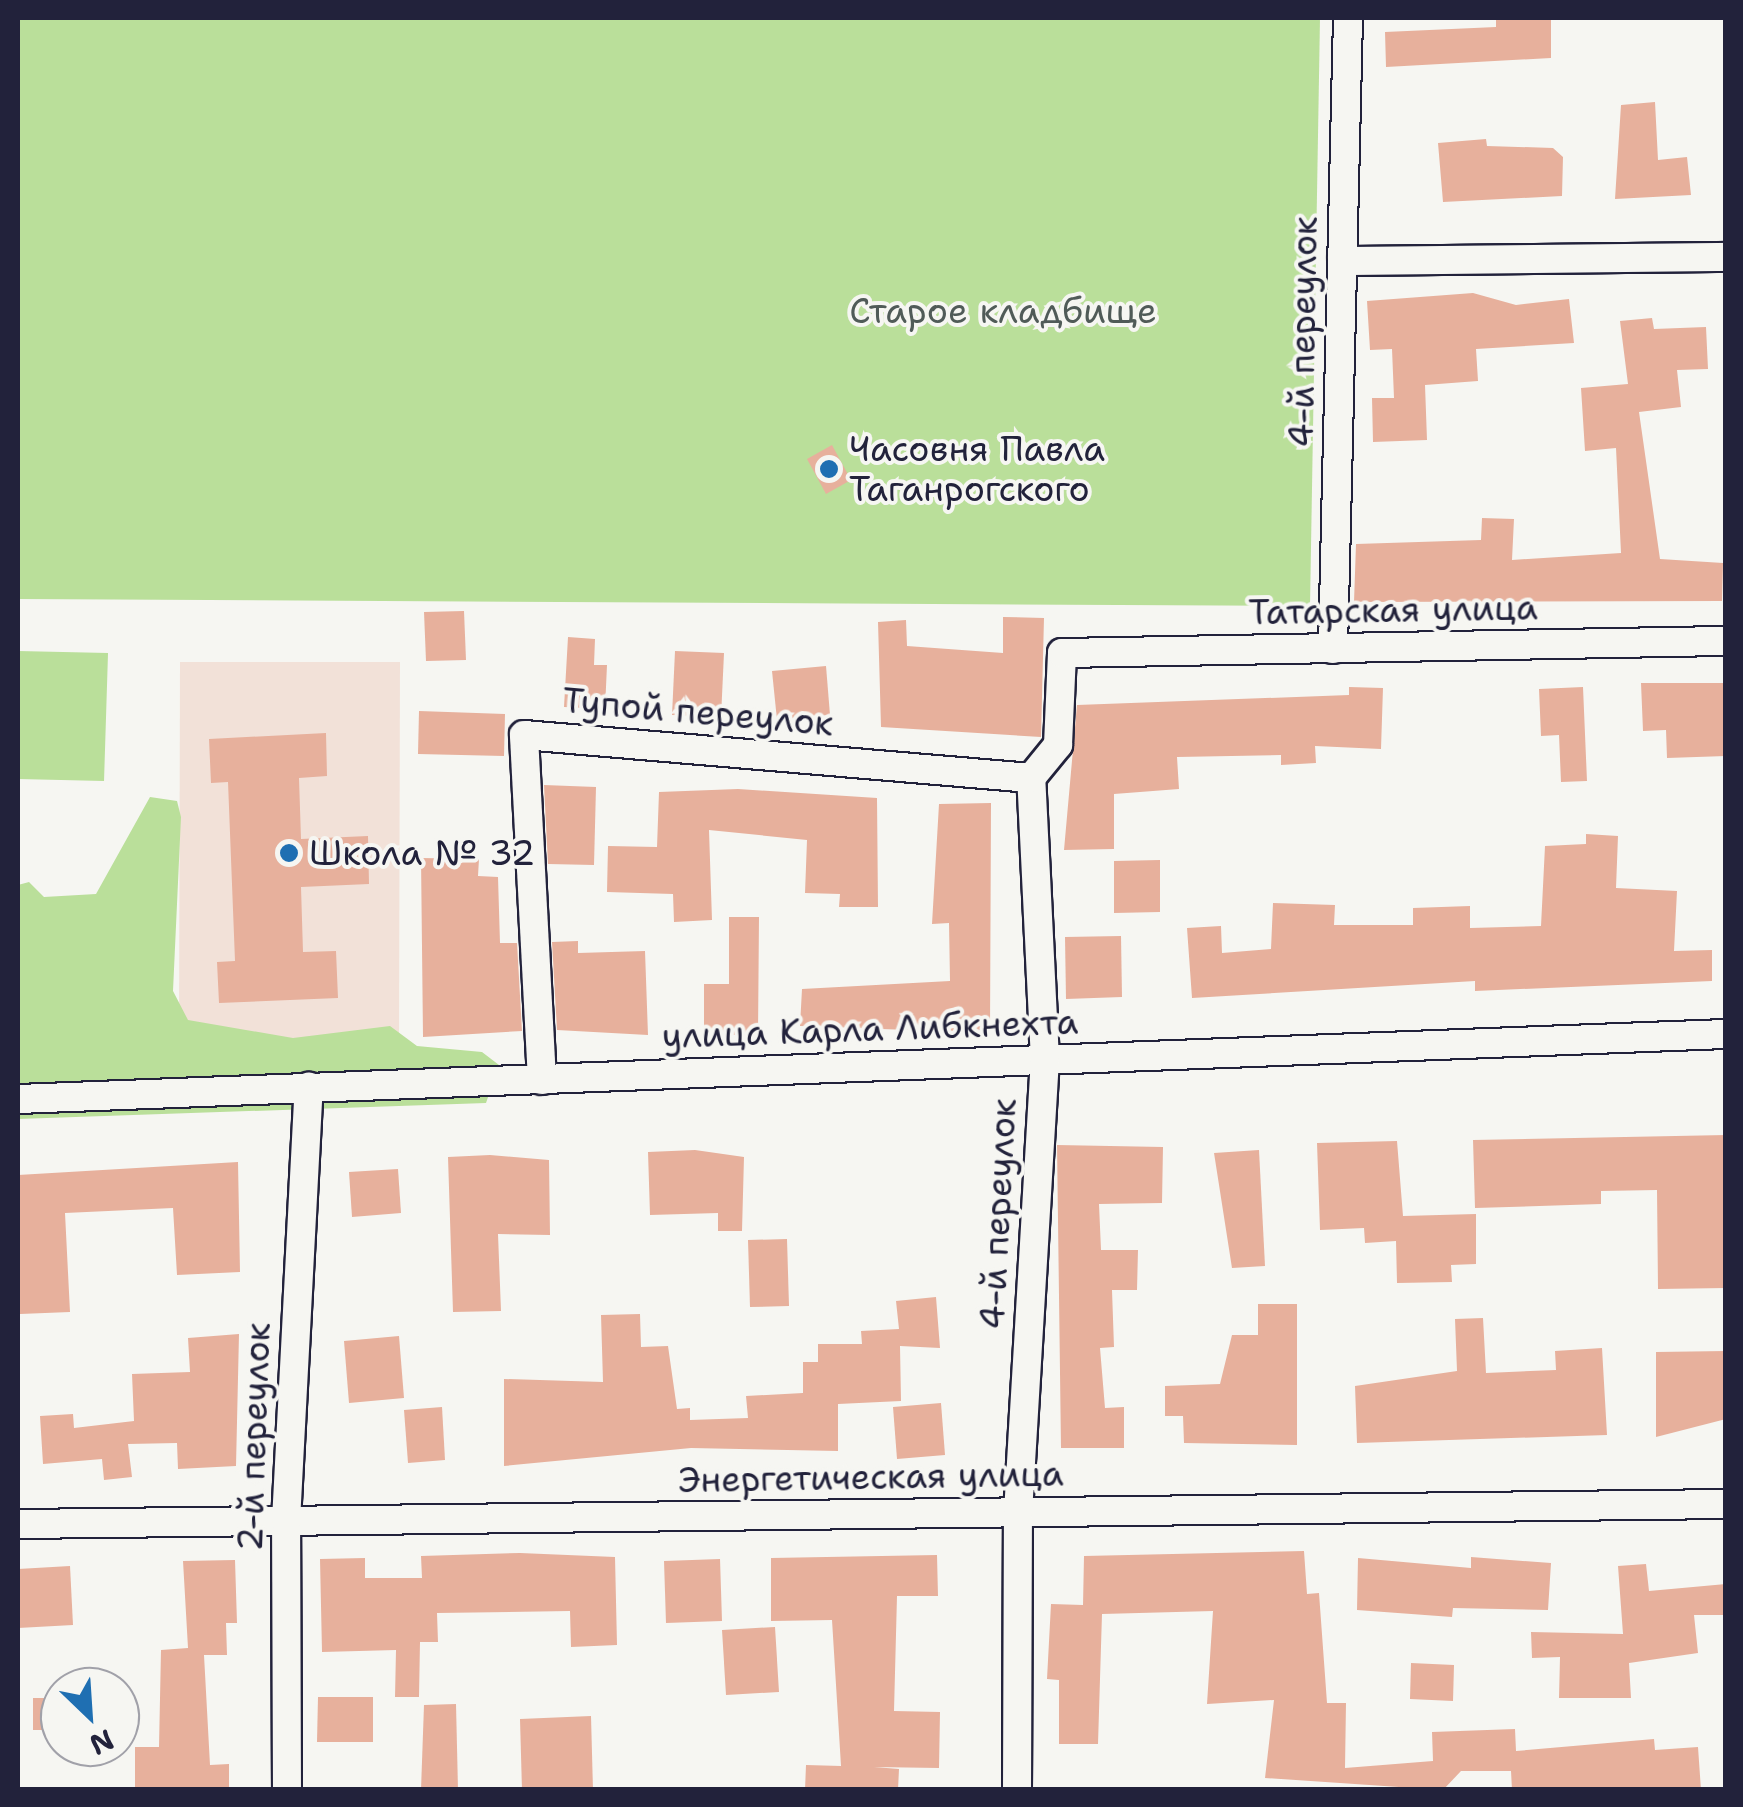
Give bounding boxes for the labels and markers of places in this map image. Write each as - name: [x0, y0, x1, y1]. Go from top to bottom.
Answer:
- place label: Часовня Павла Таганрогского: [849, 428, 1105, 510]
- marker: Часовня Павла Таганрогского: [818, 458, 840, 480]
- place label: Школа № 32: [309, 832, 535, 874]
- marker: Школа № 32: [278, 842, 300, 864]

